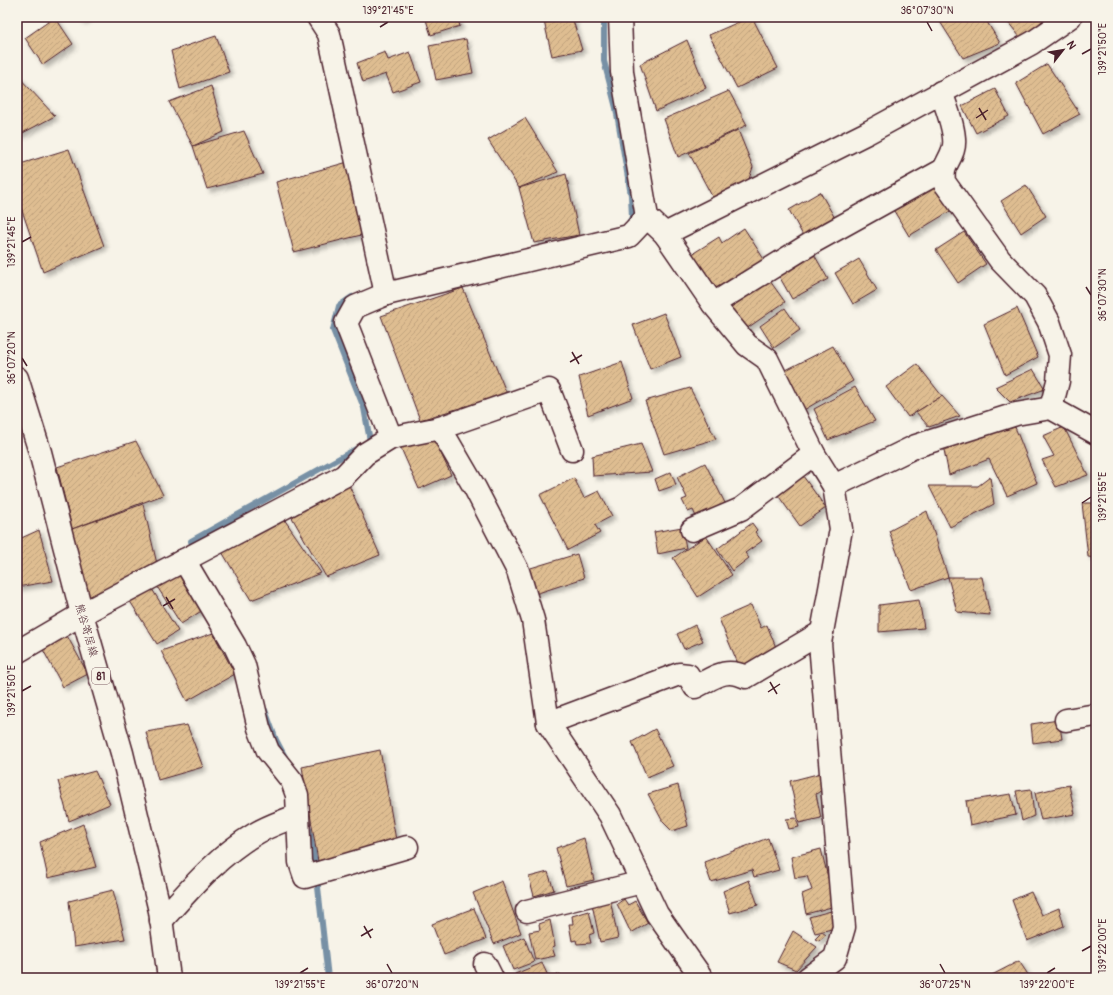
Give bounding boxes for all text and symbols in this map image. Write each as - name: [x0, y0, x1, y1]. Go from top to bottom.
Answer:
- text: 139°21'45"E: [363, 5, 413, 17]
- text: 36°07'30"N: [900, 5, 954, 17]
- text: 139°21'50"E: [1097, 23, 1109, 75]
- north arrow: [1043, 30, 1083, 70]
- text: N: [1064, 39, 1079, 52]
- text: 139°21'45"E: [6, 217, 18, 267]
- text: 36°07'30"N: [1097, 268, 1109, 322]
- text: 36°07'20"N: [6, 331, 18, 385]
- text: 139°21'55"E: [1097, 472, 1109, 522]
- street label: 熊谷寄居線: [73, 602, 100, 658]
- text: 139°21'50"E: [6, 665, 18, 717]
- road number: 81: [92, 668, 110, 684]
- text: 139°22'00"E: [1097, 918, 1109, 974]
- text: 139°21'55"E: [275, 979, 325, 991]
- text: 36°07'20"N: [365, 979, 419, 991]
- text: 36°07'25"N: [919, 979, 971, 991]
- text: 139°22'00"E: [1019, 979, 1075, 991]

